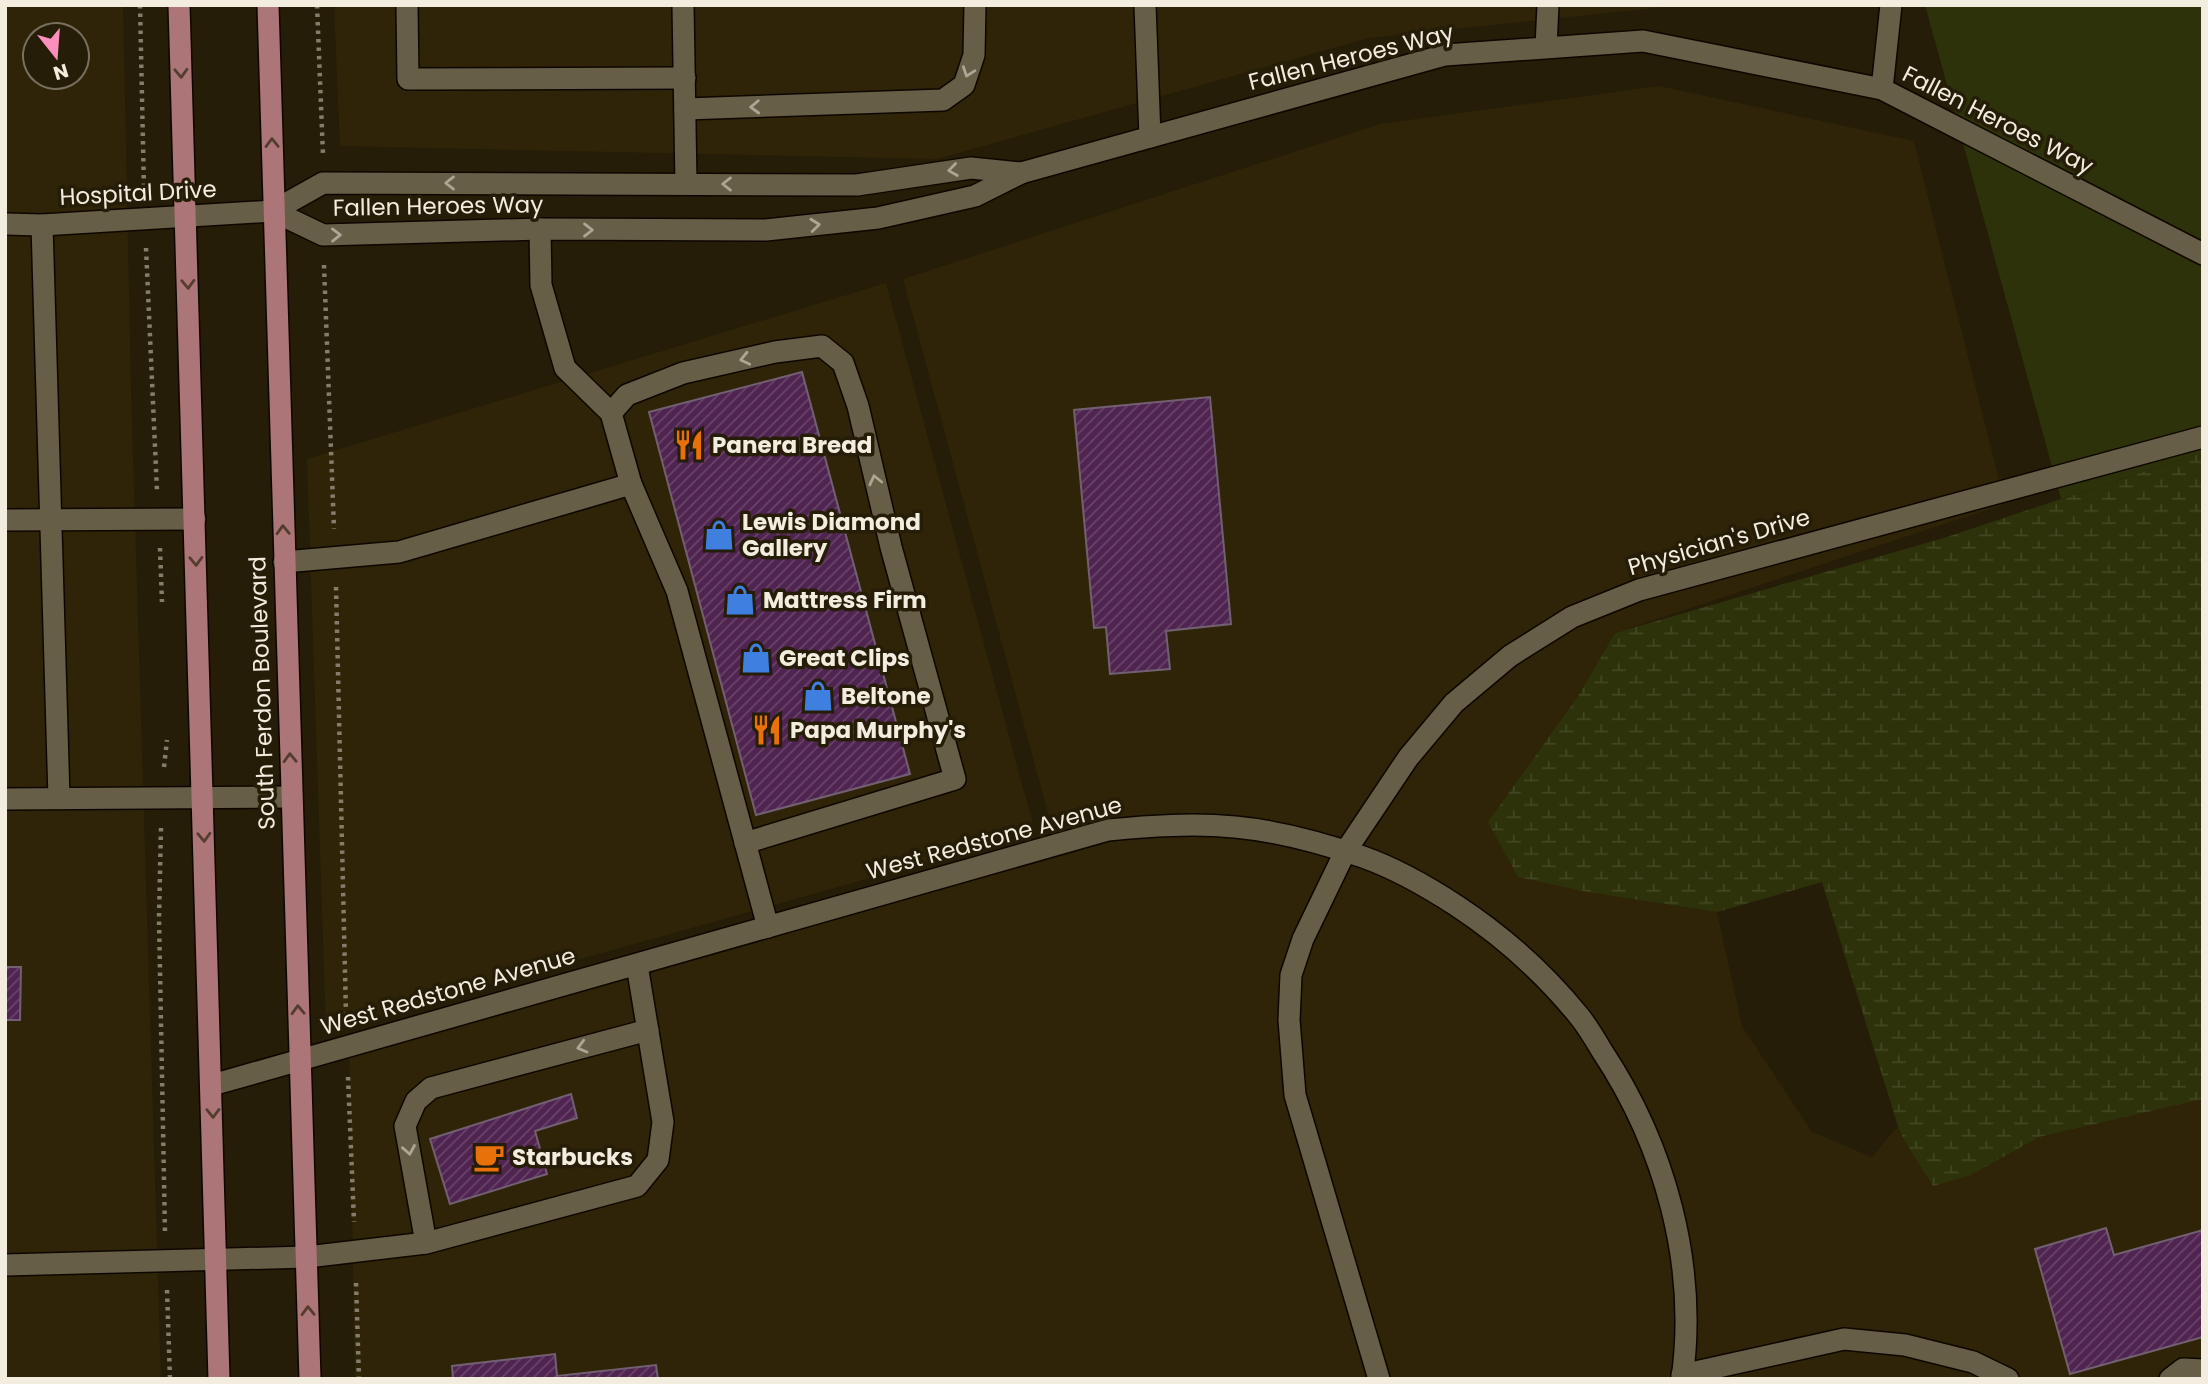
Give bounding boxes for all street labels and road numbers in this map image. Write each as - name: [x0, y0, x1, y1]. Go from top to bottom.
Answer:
- street label: Fallen Heroes Way: [1245, 16, 1457, 98]
- street label: Fallen Heroes Way: [1897, 58, 2099, 182]
- street label: Hospital Drive: [59, 173, 217, 213]
- street label: Fallen Heroes Way: [333, 188, 544, 224]
- street label: Physician's Drive: [1624, 501, 1814, 583]
- street label: South Ferdon Boulevard: [241, 556, 283, 830]
- street label: West Redstone Avenue: [863, 788, 1125, 888]
- street label: West Redstone Avenue: [317, 939, 579, 1043]

